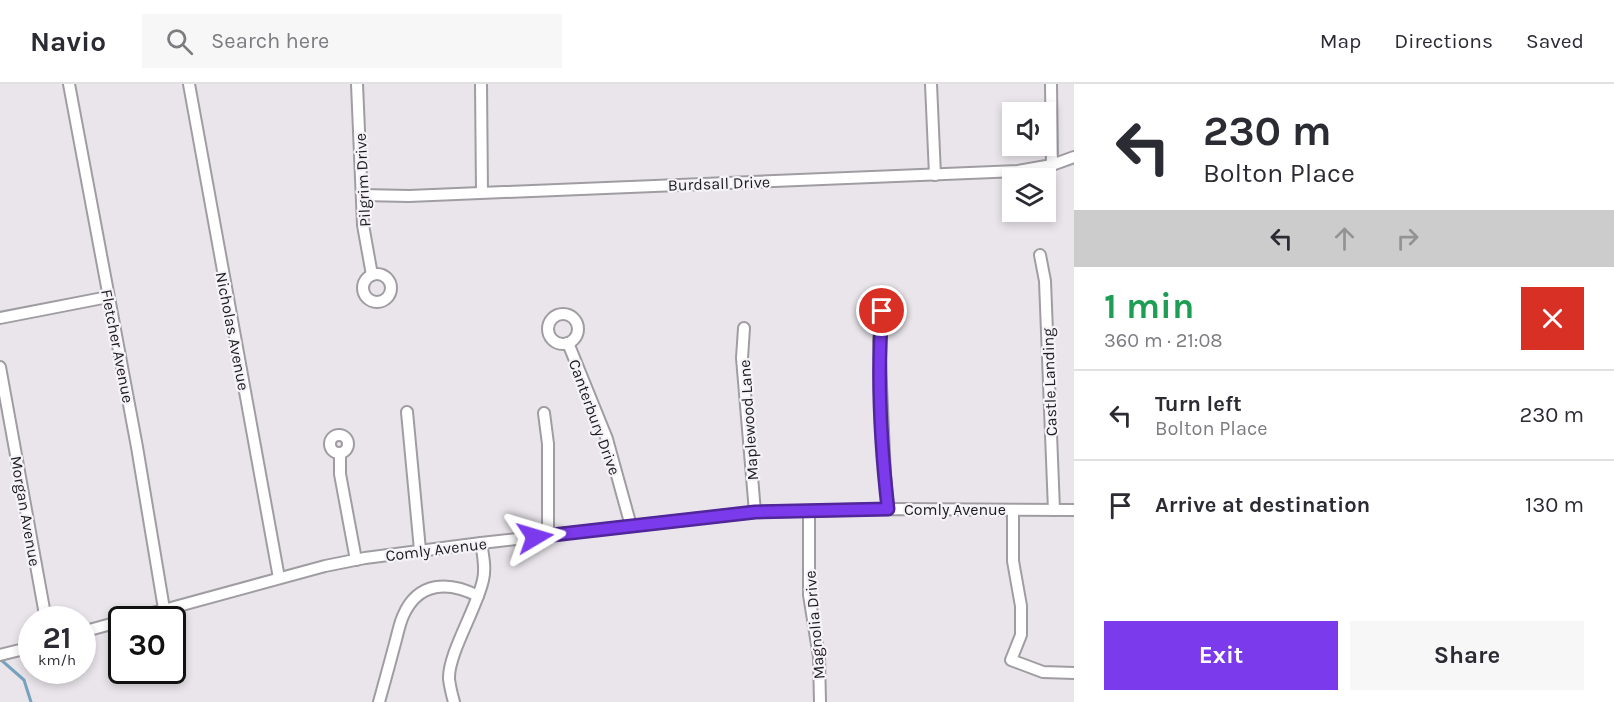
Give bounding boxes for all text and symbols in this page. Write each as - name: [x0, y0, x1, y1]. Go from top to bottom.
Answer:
- search box: [142, 14, 562, 68]
- text: Navio: [30, 25, 106, 58]
- icon: search: [163, 25, 196, 58]
- text: Search here: [211, 28, 329, 54]
- text: Map: [1320, 29, 1361, 53]
- text: Directions: [1394, 29, 1493, 53]
- text: Saved: [1526, 29, 1584, 53]
- map controls: [1002, 102, 1056, 222]
- button: sound: [1002, 102, 1056, 156]
- text: 230 m: [1203, 106, 1332, 156]
- icon: left: [1104, 108, 1182, 186]
- street label: Pilgrim Drive: [351, 133, 374, 227]
- text: Bolton Place: [1203, 157, 1355, 189]
- button: layers: [1002, 168, 1056, 222]
- street label: Burdsall Drive: [668, 172, 770, 195]
- icon: left: [1265, 222, 1298, 255]
- icon: ahead: [1328, 222, 1361, 255]
- icon: right: [1391, 222, 1424, 255]
- street label: Nicholas Avenue: [212, 270, 253, 392]
- pin: [856, 285, 907, 336]
- text: 1 min: [1104, 285, 1194, 327]
- button: close: [1521, 287, 1584, 350]
- street label: Fletcher Avenue: [97, 288, 138, 405]
- icon: arrive: [865, 294, 898, 327]
- street label: Castle Landing: [1038, 327, 1061, 436]
- text: 360 m · 21:08: [1104, 329, 1223, 352]
- street label: Canterbury Drive: [565, 357, 624, 478]
- street label: Maplewood Lane: [735, 359, 762, 481]
- text: Turn left: [1155, 391, 1242, 417]
- icon: left: [1104, 399, 1137, 432]
- text: 230 m: [1519, 402, 1584, 428]
- text: Bolton Place: [1155, 417, 1268, 440]
- street label: Morgan Avenue: [6, 454, 45, 568]
- icon: arrive: [1104, 489, 1137, 522]
- text: Arrive at destination: [1155, 492, 1370, 518]
- text: 130 m: [1525, 492, 1584, 518]
- street label: Comly Avenue: [904, 500, 1006, 519]
- position arrow: [503, 505, 567, 569]
- street label: Comly Avenue: [384, 534, 488, 565]
- street label: Magnolia Drive: [800, 570, 829, 680]
- speed limit sign: 30: [108, 606, 186, 684]
- text: 21: [43, 620, 71, 656]
- button: Exit: [1104, 621, 1338, 690]
- button: Share: [1350, 621, 1584, 690]
- text: km/h: [38, 651, 76, 669]

